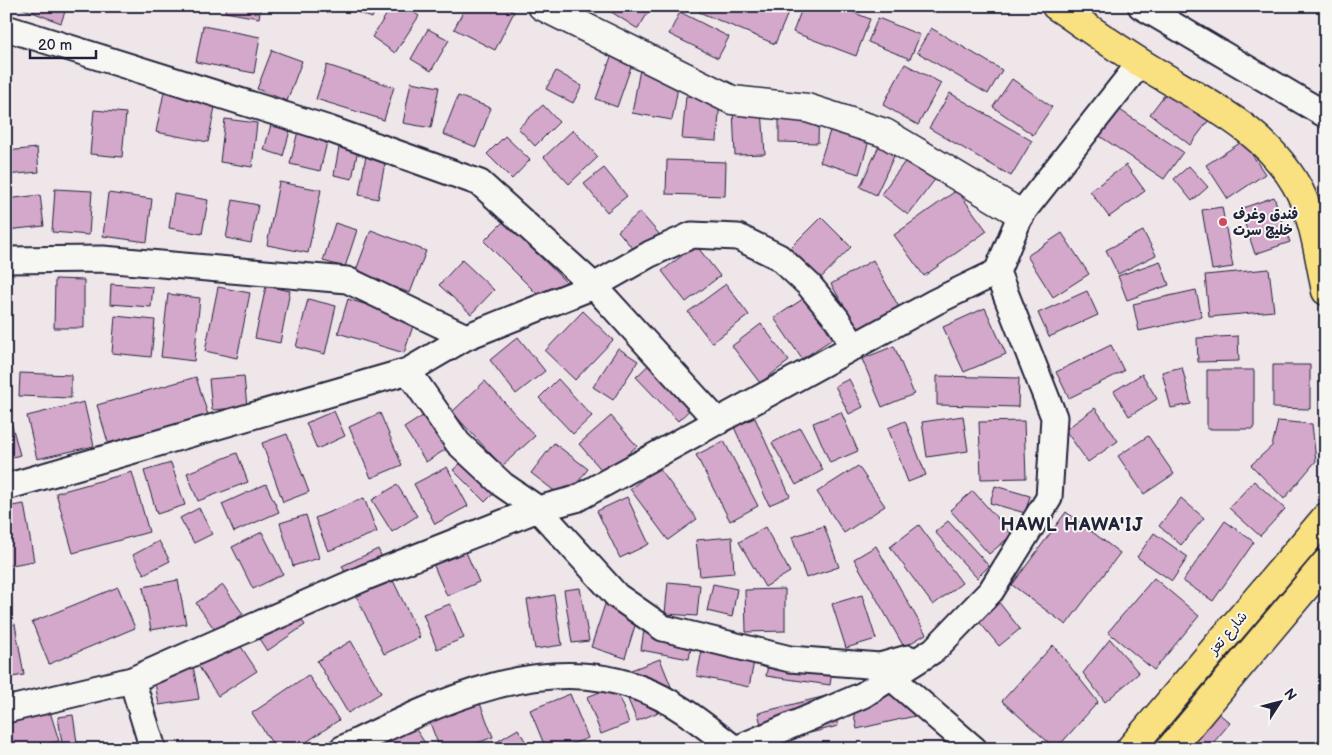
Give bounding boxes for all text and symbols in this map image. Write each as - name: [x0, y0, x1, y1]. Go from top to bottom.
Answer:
- scale bar: [30, 28, 96, 60]
- text: 20 m: [38, 36, 72, 55]
- place label: فندق وغرف خليج سرت: [1233, 206, 1298, 239]
- marker: فندق وغرف خليج سرت: [1217, 216, 1229, 228]
- district label: HAWL HAWA'IJ: [1001, 514, 1143, 537]
- street label: شارع تعز: [1204, 608, 1252, 660]
- north arrow: [1254, 678, 1304, 728]
- text: N: [1280, 685, 1300, 704]

